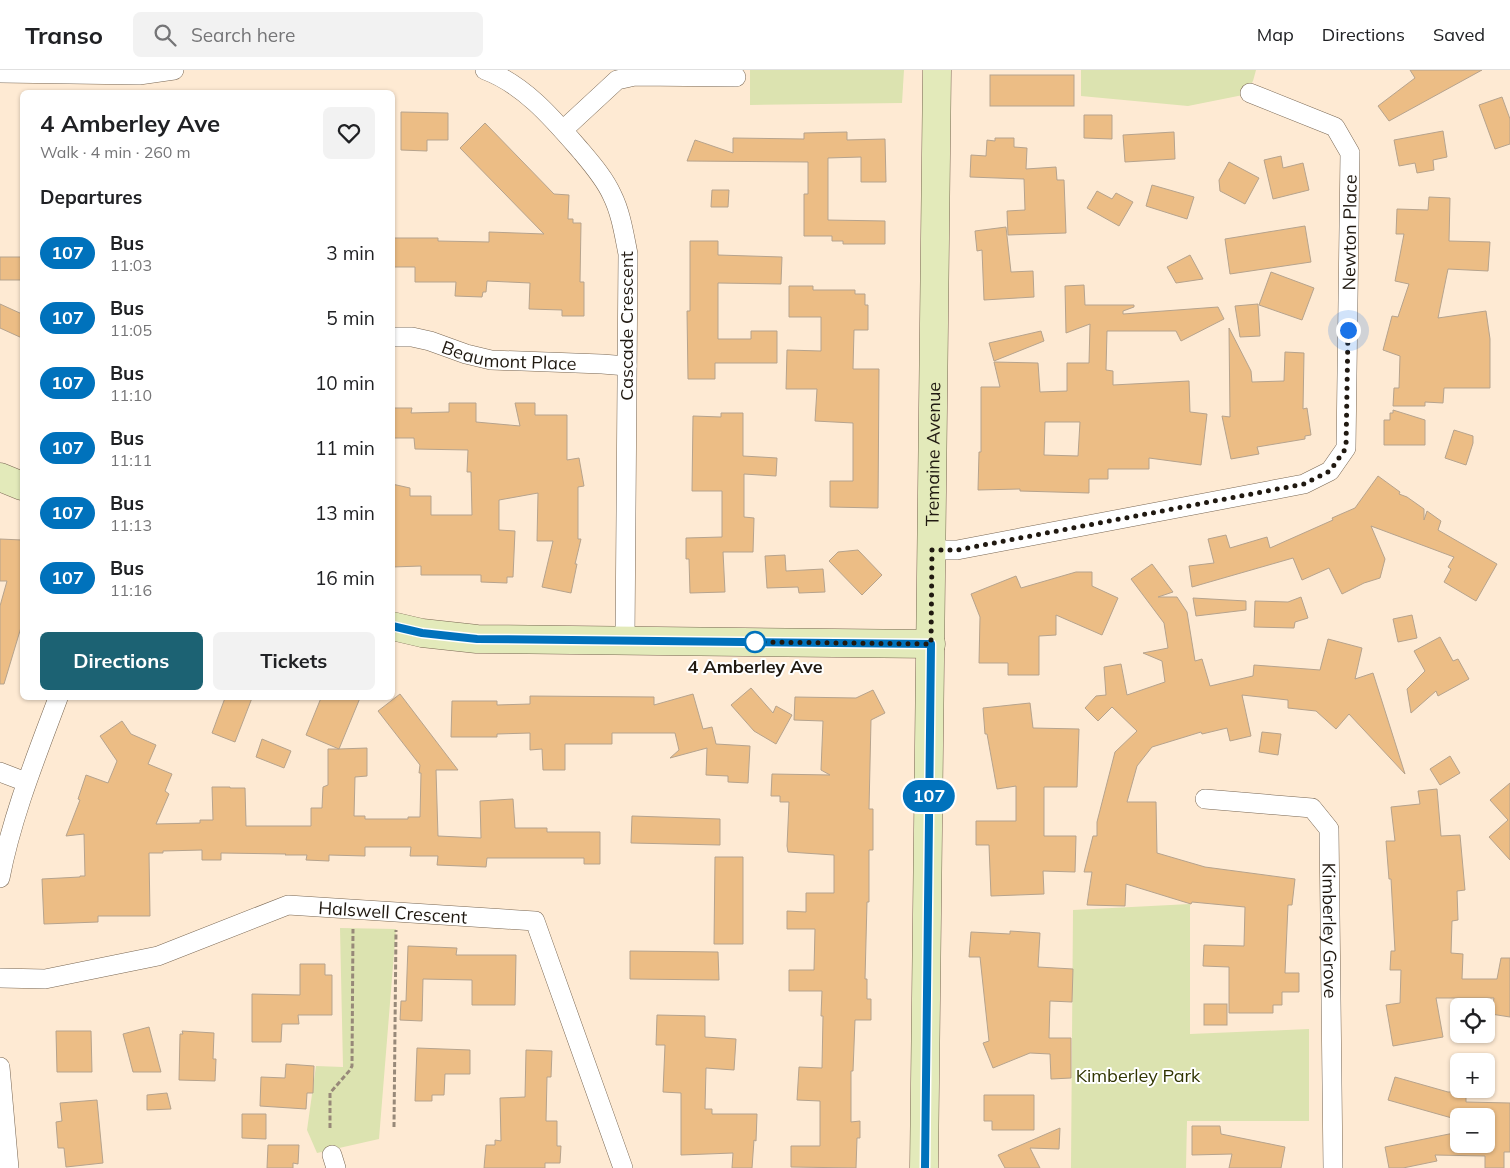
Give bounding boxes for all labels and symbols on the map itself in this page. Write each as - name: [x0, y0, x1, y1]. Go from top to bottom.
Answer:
- street label: Newton Place: [1337, 174, 1361, 291]
- street label: Cascade Crescent: [615, 251, 638, 401]
- your location: [1336, 318, 1361, 343]
- street label: Beaumont Place: [439, 335, 577, 375]
- street label: Tremaine Avenue: [920, 382, 945, 526]
- marker: 4 Amberley Ave: [744, 631, 766, 653]
- place label: 4 Amberley Ave: [687, 655, 823, 678]
- line badge: 107: [900, 780, 958, 812]
- street label: Kimberley Grove: [1318, 863, 1342, 999]
- street label: Halswell Crescent: [318, 895, 468, 928]
- park label: Kimberley Park: [1076, 1064, 1201, 1087]

